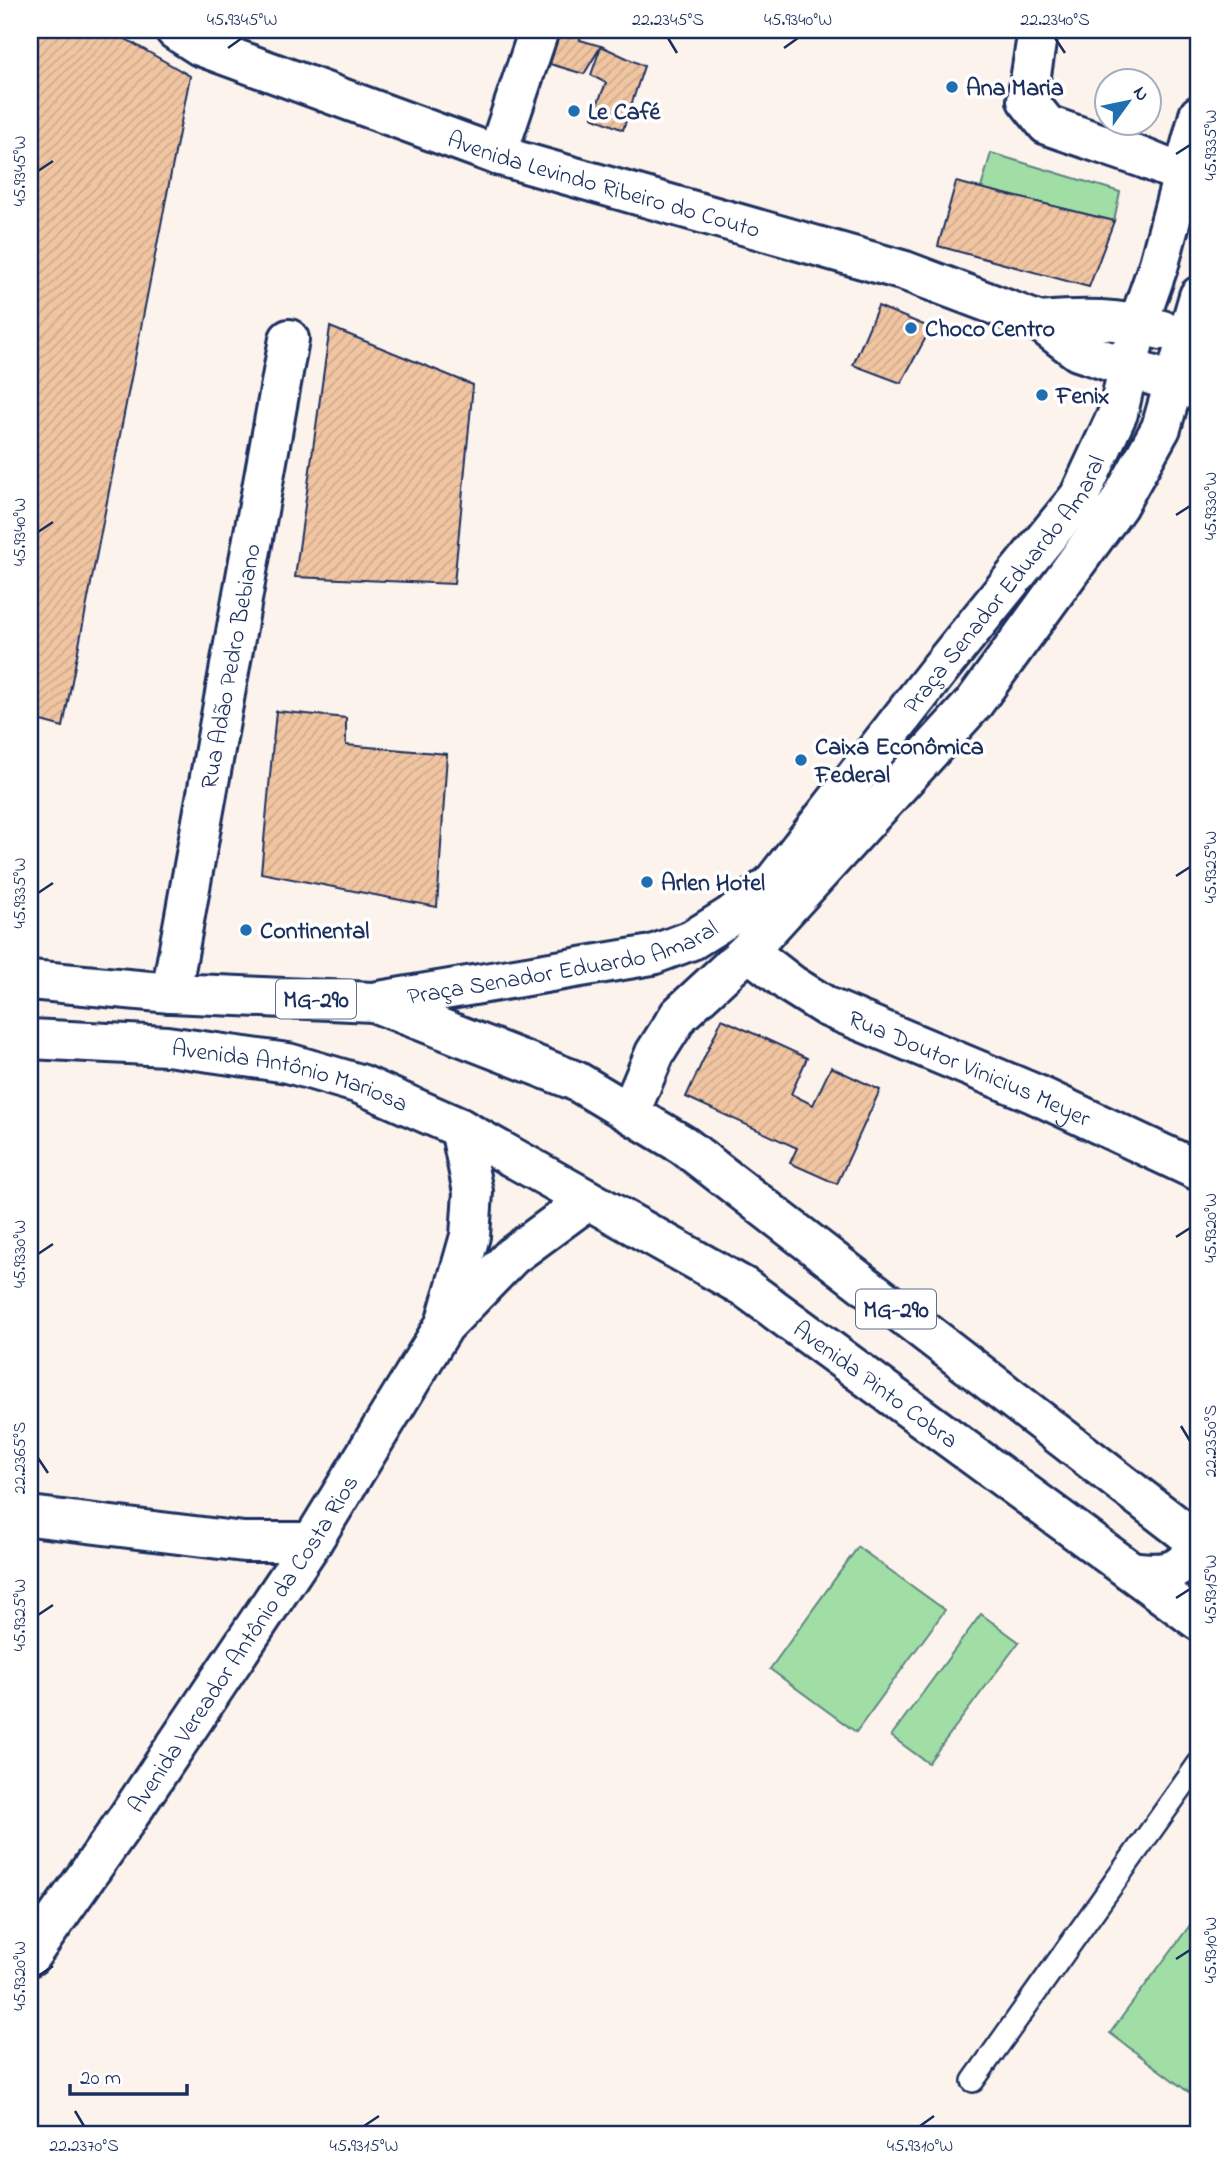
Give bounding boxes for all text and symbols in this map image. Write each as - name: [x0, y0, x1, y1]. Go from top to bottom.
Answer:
- text: 45.9345°W: [207, 8, 277, 34]
- text: 22.2345°S: [632, 8, 704, 34]
- text: 45.9340°W: [764, 8, 832, 34]
- text: 22.2340°S: [1020, 8, 1090, 34]
- north arrow: [1092, 66, 1162, 136]
- place label: Ana Maria: [966, 72, 1064, 107]
- marker: Ana Maria: [944, 79, 960, 95]
- text: N: [1125, 81, 1155, 107]
- place label: Le Café: [588, 96, 661, 131]
- marker: Le Café: [566, 103, 582, 119]
- text: 45.9335°W: [1199, 110, 1225, 180]
- street label: Avenida Levindo Ribeiro do Couto: [442, 123, 764, 249]
- text: 45.9345°W: [8, 136, 34, 206]
- place label: Choco Centro: [925, 313, 1055, 348]
- marker: Choco Centro: [903, 320, 919, 336]
- place label: Fenix: [1055, 380, 1109, 415]
- marker: Fenix: [1034, 387, 1050, 403]
- street label: Praça Senador Eduardo Amaral: [896, 450, 1116, 722]
- text: 45.9330°W: [1199, 472, 1225, 540]
- text: 45.9340°W: [8, 498, 34, 566]
- street label: Rua Adão Pedro Bebiano: [193, 541, 272, 792]
- place label: Caixa Econômica Federal: [814, 731, 984, 794]
- marker: Caixa Econômica Federal: [793, 752, 809, 768]
- text: 45.9325°W: [1199, 831, 1225, 903]
- text: 45.9335°W: [8, 858, 34, 928]
- place label: Arlen Hotel: [661, 867, 765, 902]
- marker: Arlen Hotel: [639, 874, 655, 890]
- street label: Praça Senador Eduardo Amaral: [405, 913, 726, 1016]
- place label: Continental: [260, 915, 369, 950]
- marker: Continental: [238, 922, 254, 938]
- road number: MG-290: [276, 980, 356, 1018]
- street label: Rua Doutor Vinicius Meyer: [842, 1003, 1096, 1138]
- street label: Avenida Antônio Mariosa: [169, 1032, 413, 1123]
- text: 45.9320°W: [1199, 1193, 1225, 1263]
- text: 45.9330°W: [8, 1220, 34, 1288]
- road number: MG-290: [856, 1290, 936, 1328]
- street label: Avenida Pinto Cobra: [785, 1313, 965, 1459]
- text: 22.2350°S: [1199, 1405, 1225, 1477]
- text: 22.2365°S: [8, 1422, 34, 1494]
- street label: Avenida Vereador Antônio da Costa Rios: [120, 1469, 369, 1821]
- text: 45.9315°W: [1199, 1554, 1225, 1624]
- text: 45.9325°W: [8, 1579, 34, 1651]
- text: 45.9310°W: [1199, 1917, 1225, 1983]
- text: 45.9320°W: [8, 1941, 34, 2011]
- scale bar: [70, 2052, 187, 2096]
- text: 20 m: [80, 2064, 121, 2094]
- text: 22.2370°S: [49, 2134, 119, 2160]
- text: 45.9315°W: [329, 2134, 399, 2160]
- text: 45.9310°W: [887, 2134, 953, 2160]

